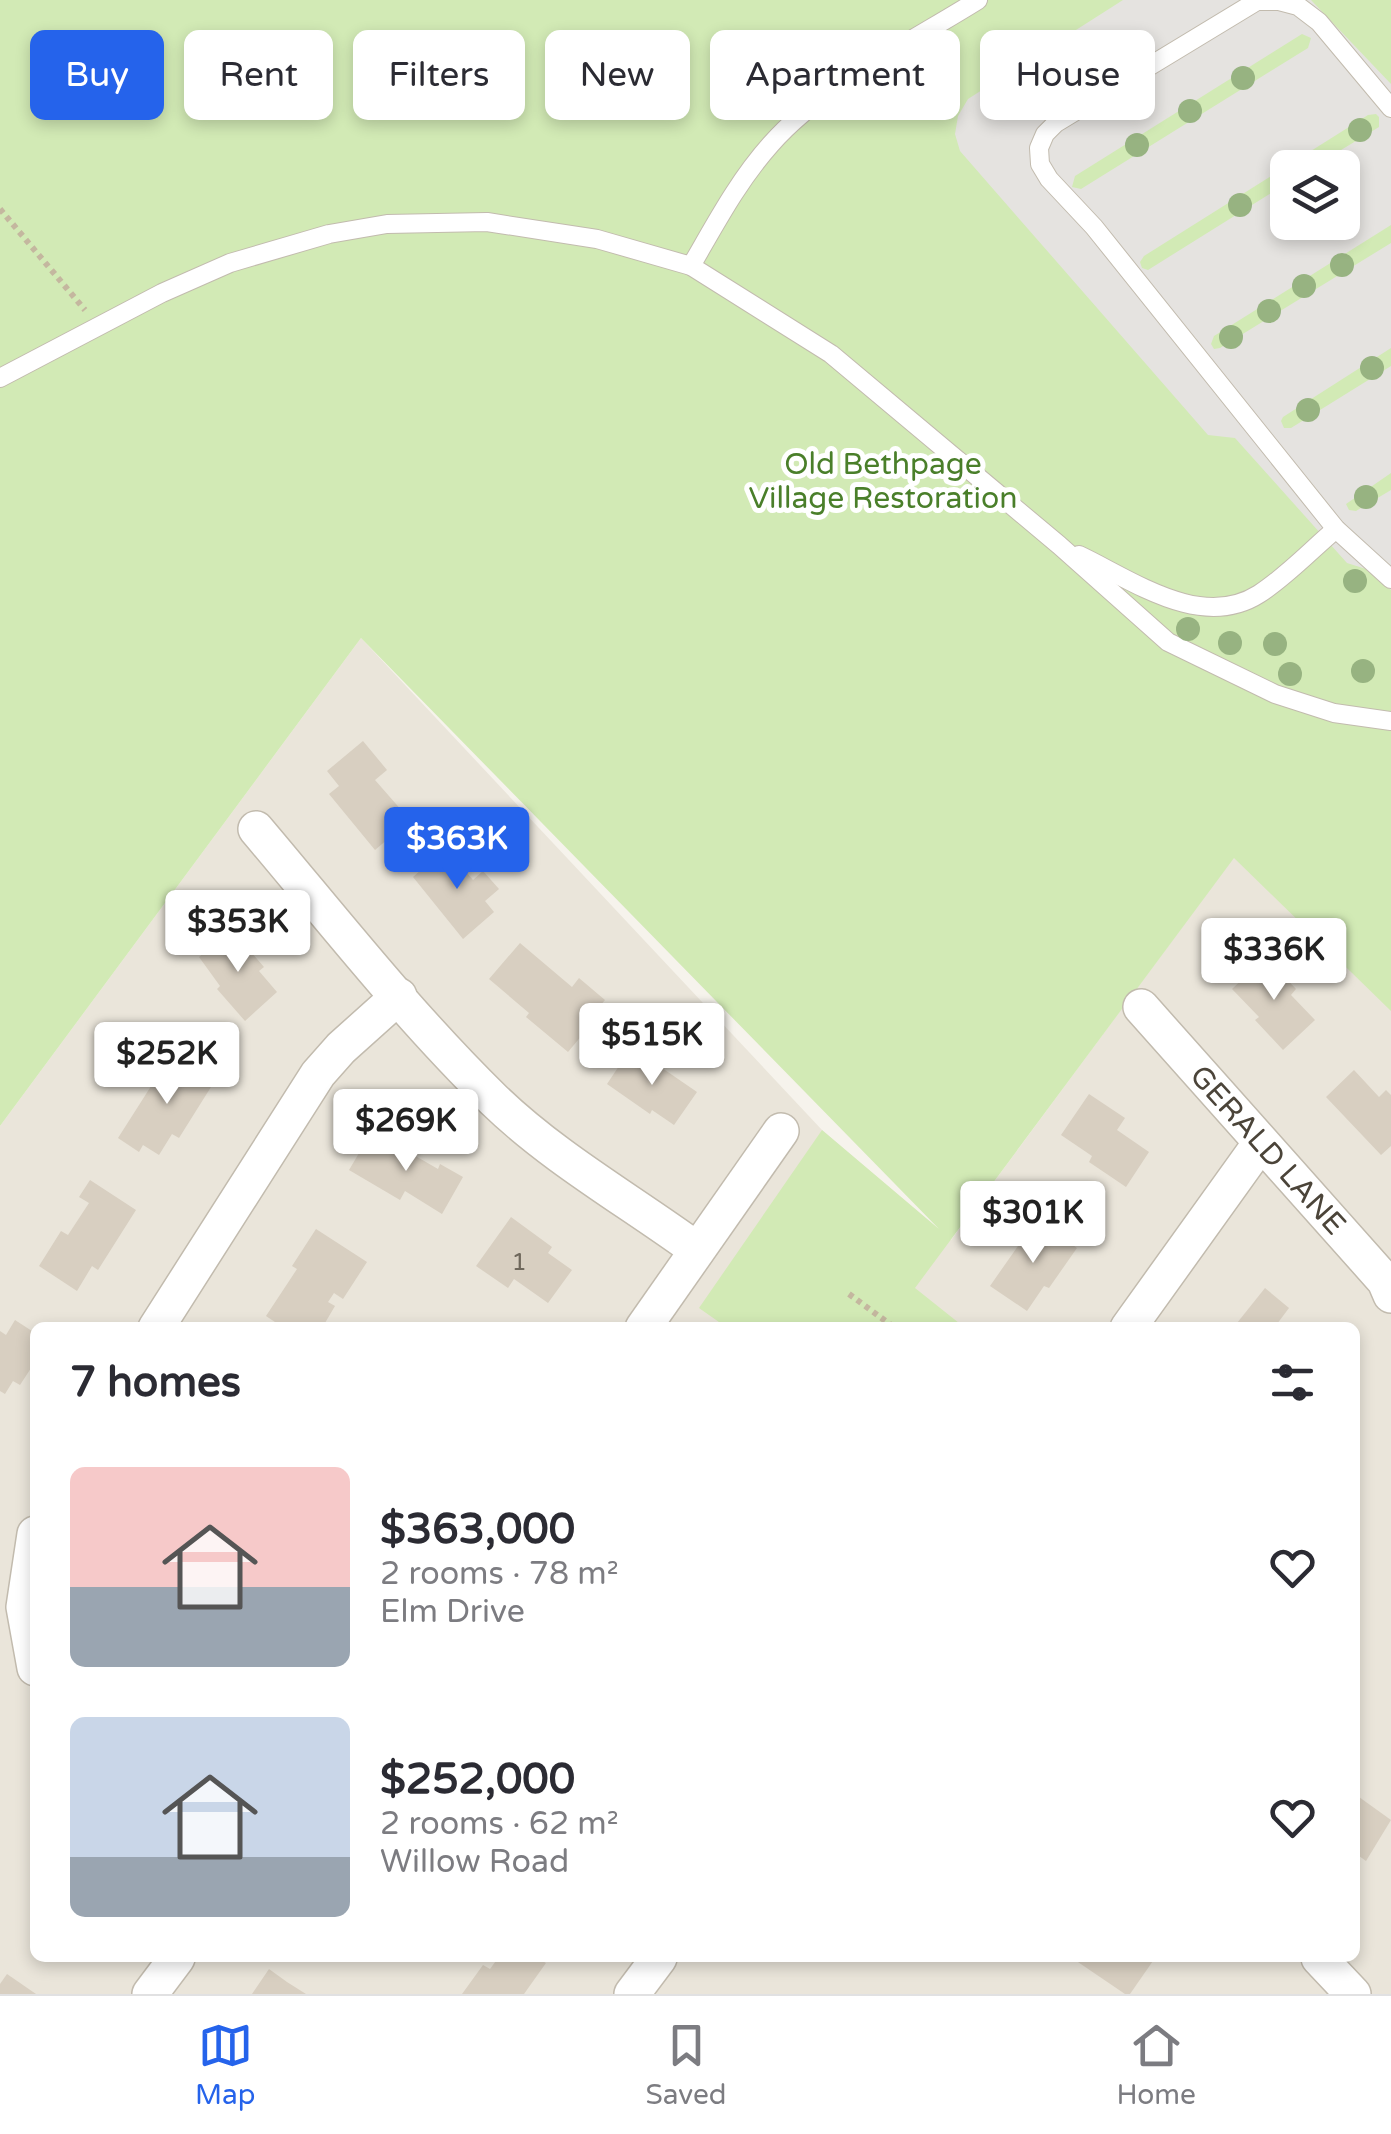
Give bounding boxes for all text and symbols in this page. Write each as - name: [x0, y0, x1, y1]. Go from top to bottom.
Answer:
- chip: Buy: [30, 30, 164, 120]
- chip: Rent: [184, 30, 333, 120]
- chip: Filters: [353, 30, 525, 120]
- chip: New: [545, 30, 690, 120]
- chip: Apartment: [710, 30, 960, 120]
- chip: House: [980, 30, 1155, 120]
- map controls: [1270, 150, 1360, 240]
- button: layers: [1270, 150, 1360, 240]
- park label: Old Bethpage Village Restoration: [748, 446, 1018, 517]
- pin: $363K: [387, 807, 527, 892]
- text: $363K: [406, 820, 508, 858]
- pin: $353K: [168, 890, 308, 975]
- text: $353K: [187, 903, 289, 941]
- pin: $336K: [1204, 918, 1344, 1003]
- text: $336K: [1223, 931, 1325, 969]
- pin: $515K: [582, 1003, 722, 1088]
- text: $515K: [601, 1016, 703, 1054]
- pin: $252K: [97, 1022, 237, 1107]
- text: $252K: [116, 1035, 218, 1073]
- street label: GERALD LANE: [1182, 1058, 1353, 1243]
- pin: $269K: [336, 1089, 476, 1174]
- text: $269K: [355, 1102, 457, 1140]
- pin: $301K: [963, 1181, 1103, 1266]
- text: $301K: [982, 1194, 1084, 1232]
- house number: 1: [511, 1247, 527, 1277]
- icon: filters: [1265, 1355, 1320, 1410]
- text: 7 homes: [70, 1357, 241, 1408]
- text: $363,000: [380, 1504, 575, 1555]
- icon: home: [150, 1507, 270, 1627]
- icon: heart: [1265, 1540, 1320, 1595]
- text: 2 rooms · 78 m²: [380, 1555, 619, 1593]
- text: Elm Drive: [380, 1593, 525, 1631]
- text: $252,000: [380, 1754, 575, 1805]
- icon: home: [150, 1757, 270, 1877]
- icon: heart: [1265, 1790, 1320, 1845]
- text: 2 rooms · 62 m²: [380, 1805, 619, 1843]
- text: Willow Road: [380, 1843, 569, 1881]
- tab: Map: [195, 2018, 256, 2112]
- tab: Saved: [646, 2018, 727, 2112]
- tab: Home: [1117, 2018, 1196, 2112]

